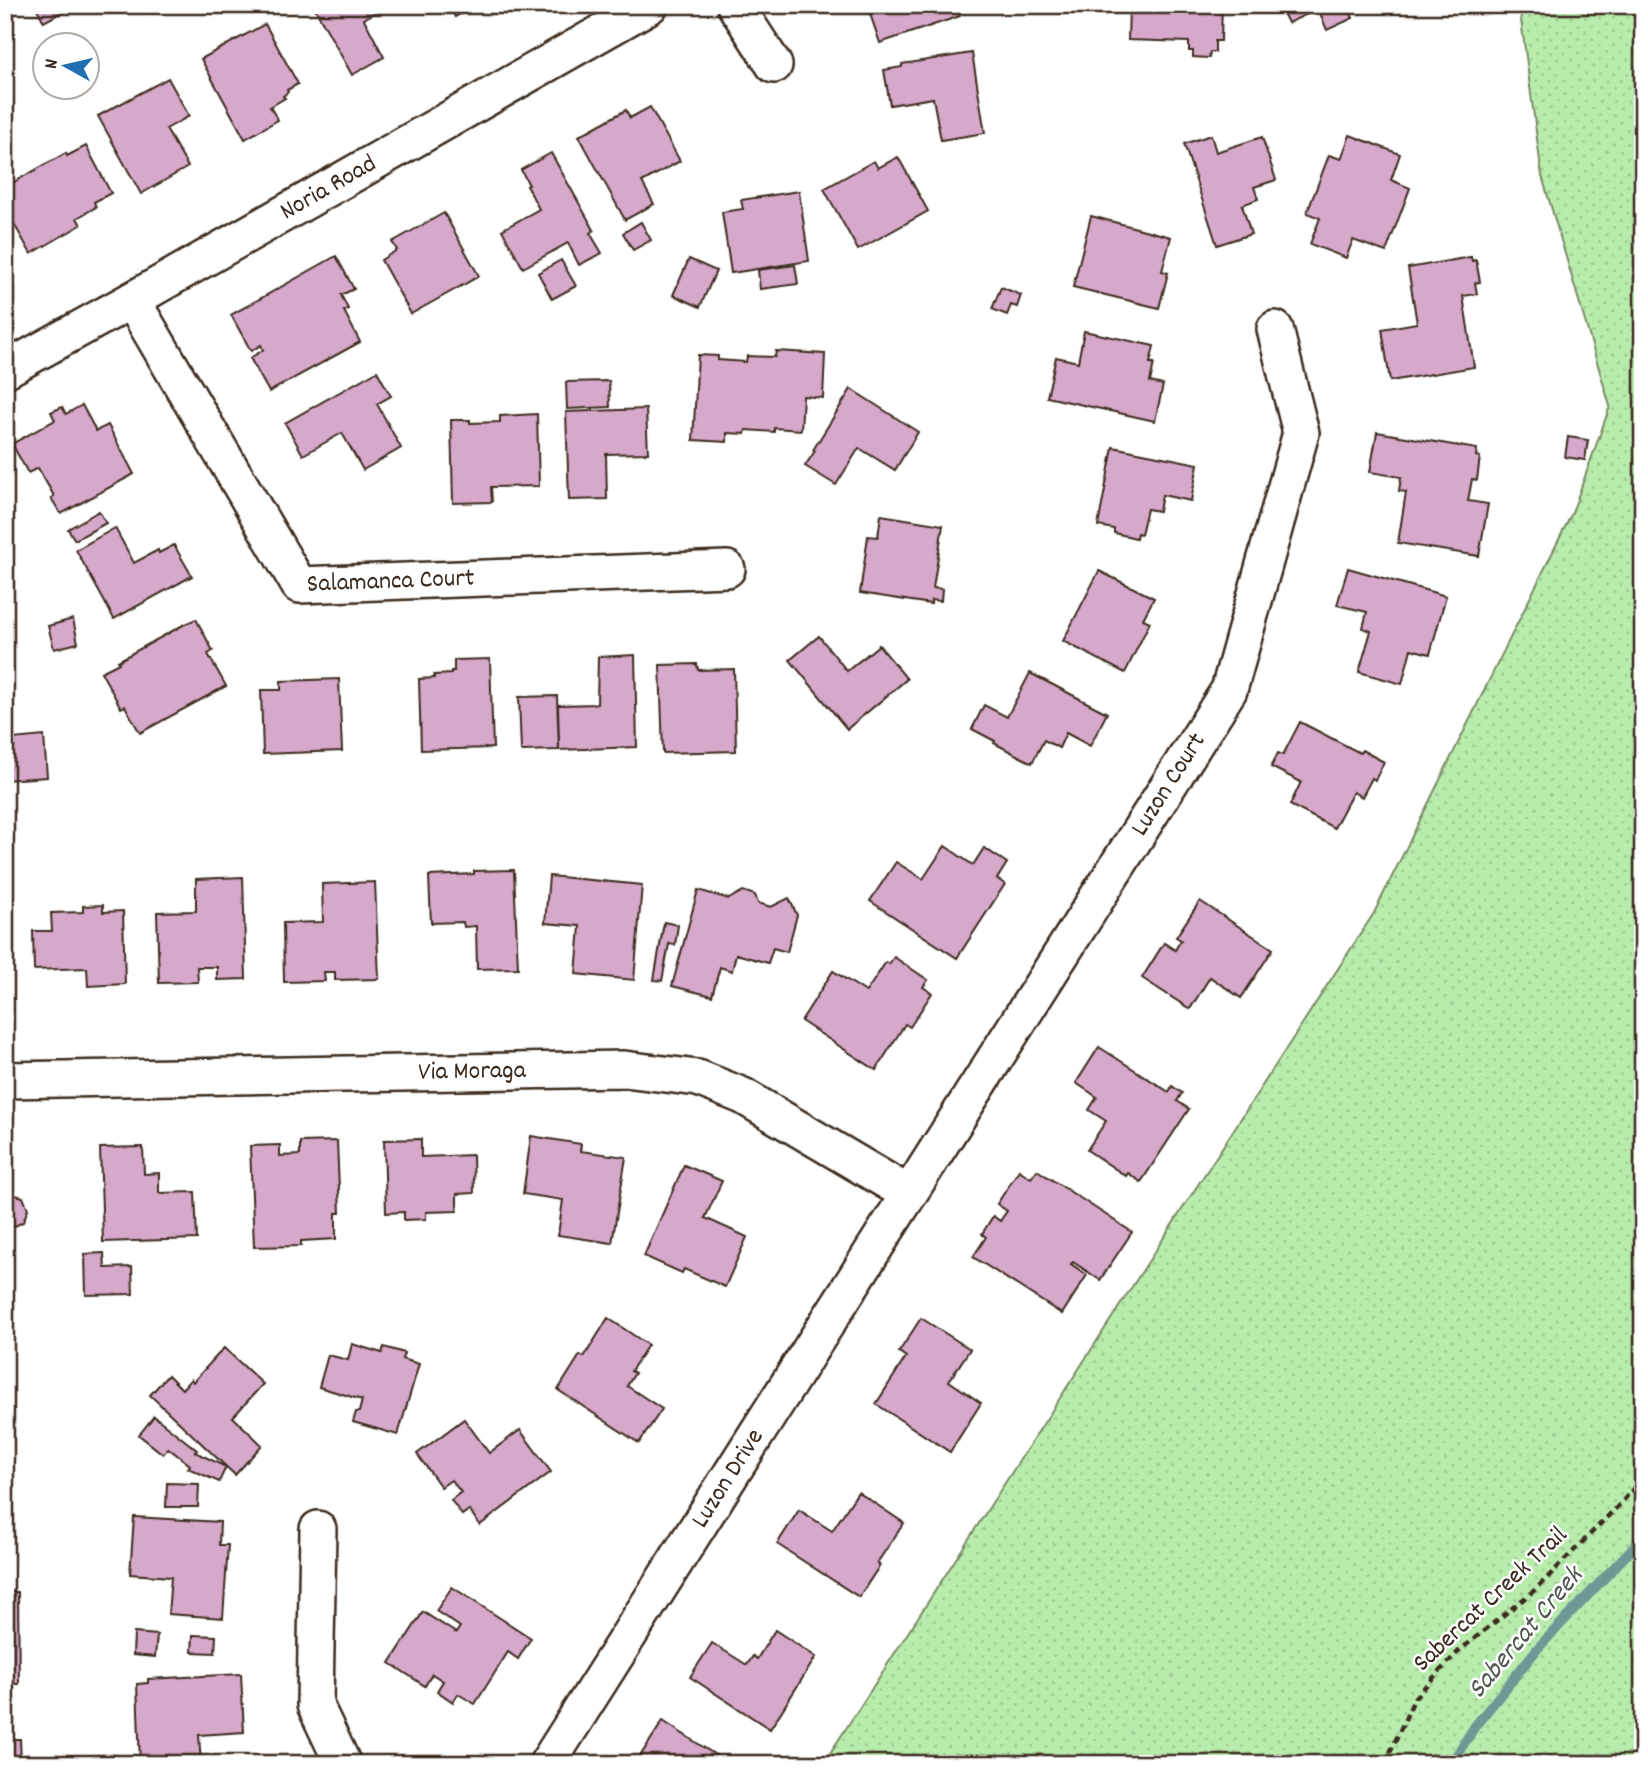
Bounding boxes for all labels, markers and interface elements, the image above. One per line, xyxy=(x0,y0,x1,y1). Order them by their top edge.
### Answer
north arrow xyxy=(32,32,102,102)
text: N xyxy=(39,58,67,71)
street label: Noria Road xyxy=(273,146,383,230)
street label: Salamanca Court xyxy=(306,560,475,603)
street label: Luzon Court xyxy=(1122,725,1216,844)
street label: Via Moraga xyxy=(418,1052,527,1091)
street label: Luzon Drive xyxy=(683,1422,774,1536)
street label: Sabercat Creek Trail xyxy=(1407,1521,1575,1679)
water label: Sabercat Creek xyxy=(1462,1561,1592,1707)

